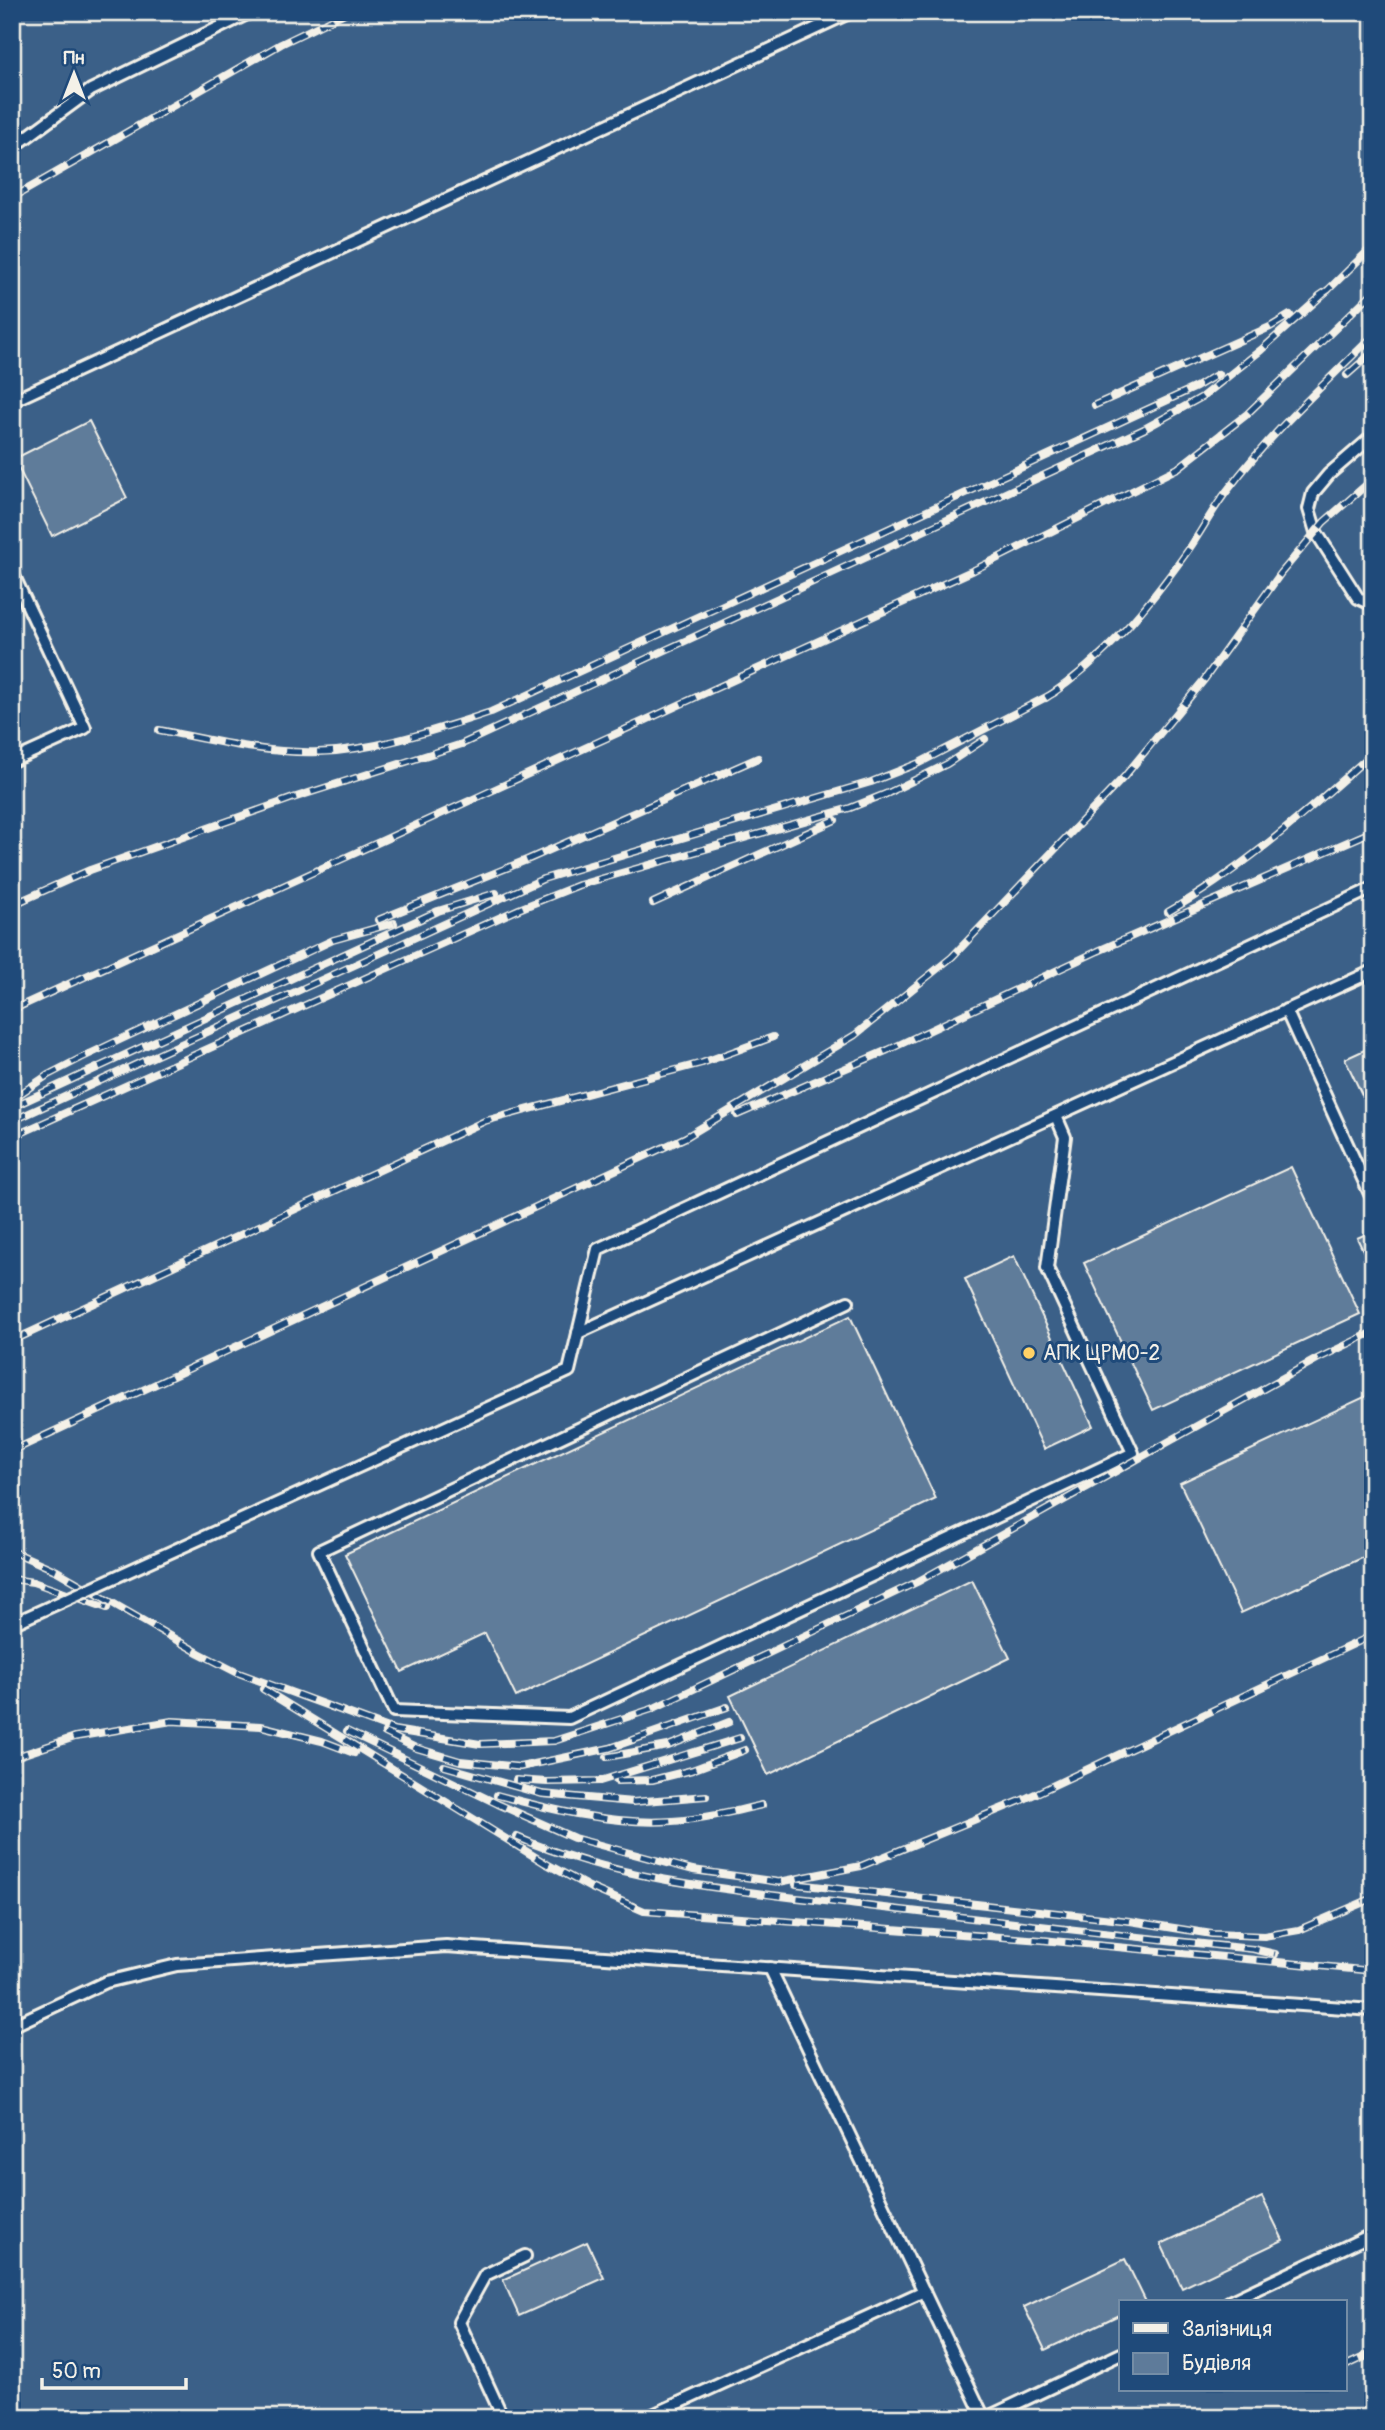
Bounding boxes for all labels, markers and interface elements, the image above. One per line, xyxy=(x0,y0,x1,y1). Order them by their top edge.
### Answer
north arrow xyxy=(38,38,108,108)
text: Пн xyxy=(64,46,84,70)
place label: АПК ЦРМО-2 xyxy=(1043,1340,1160,1367)
marker: АПК ЦРМО-2 xyxy=(1021,1345,1037,1361)
legend xyxy=(1119,2300,1346,2392)
text: Залізниця xyxy=(1182,2316,1272,2343)
scale bar xyxy=(42,2346,186,2390)
text: Будівля xyxy=(1182,2350,1251,2377)
text: 50 m xyxy=(52,2358,101,2385)

